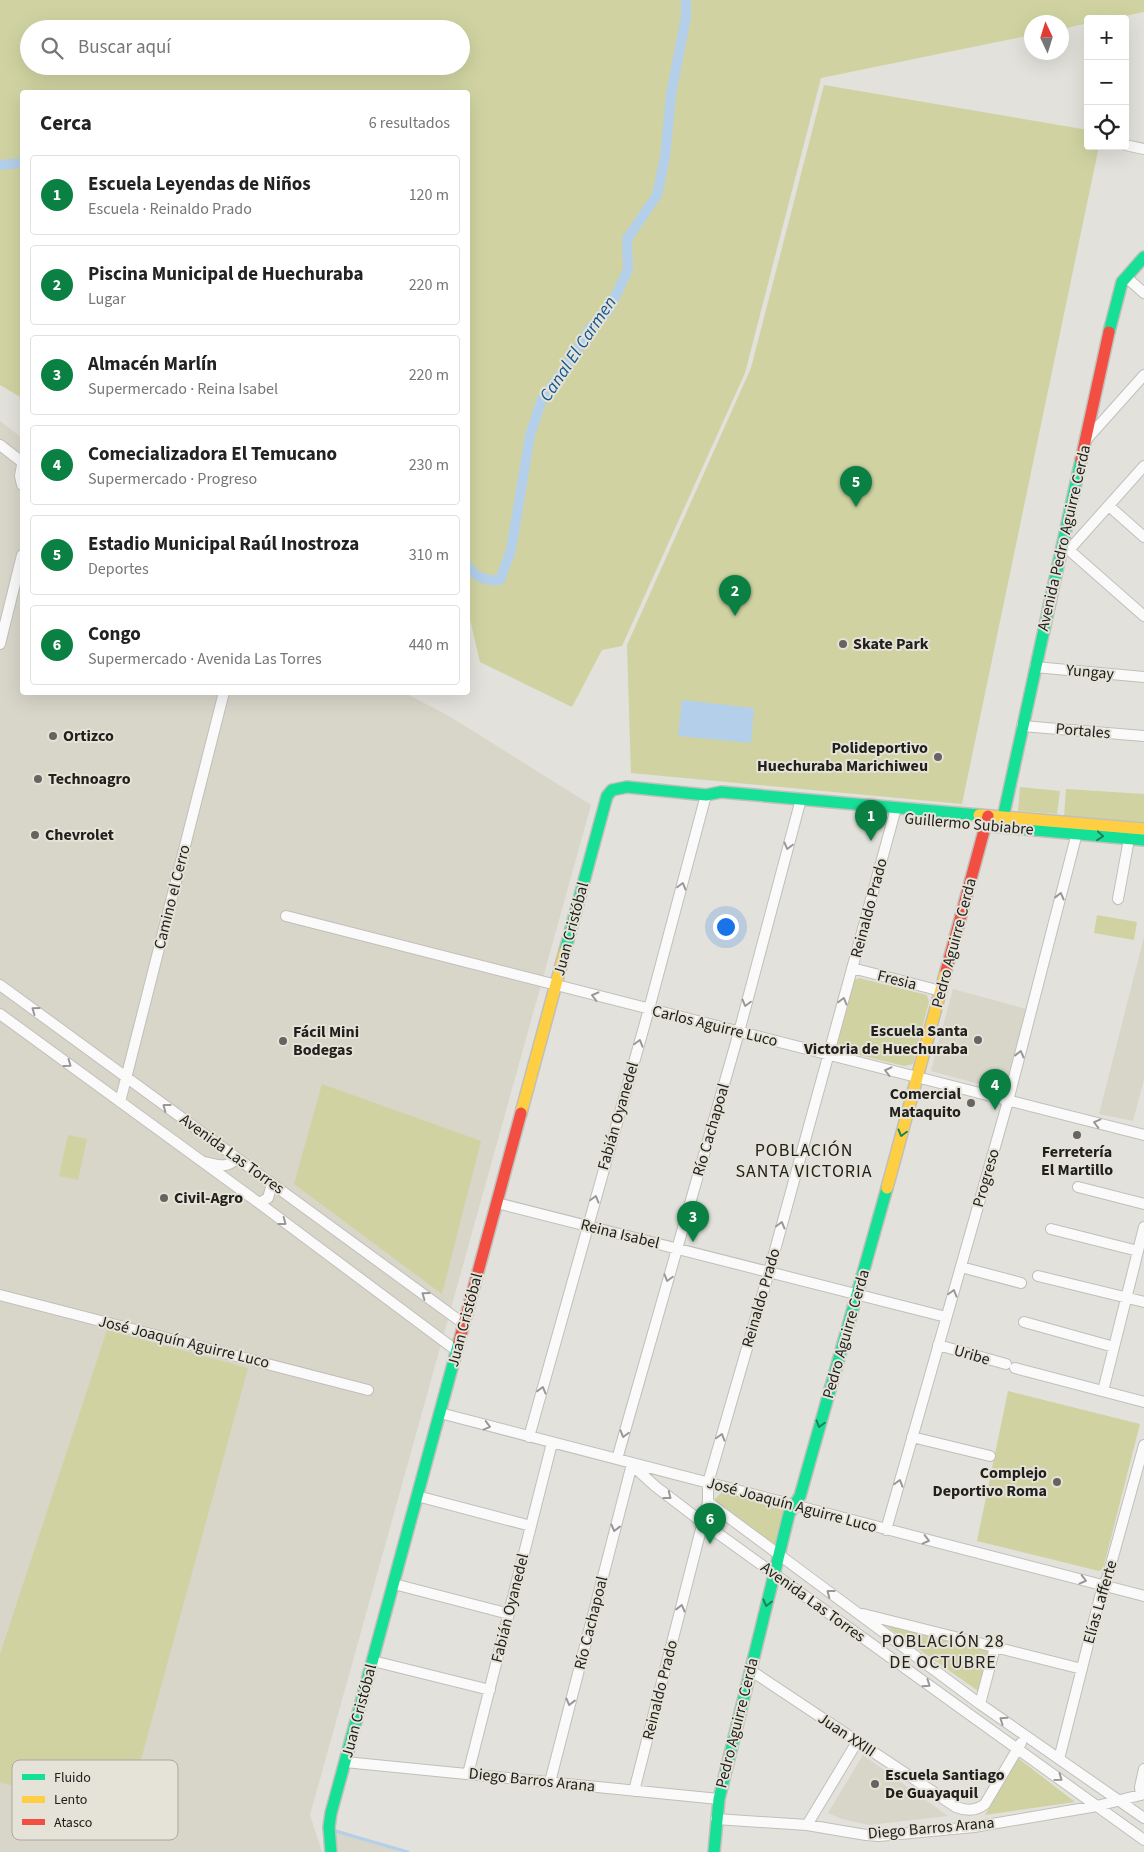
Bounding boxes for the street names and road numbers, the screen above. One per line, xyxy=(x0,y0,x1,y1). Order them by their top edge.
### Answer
street label: Avenida Pedro Aguirre Cerda xyxy=(1032,443,1096,633)
street label: Yungay xyxy=(1064,659,1115,685)
street label: Portales xyxy=(1055,718,1112,744)
street label: Guillermo Subiabre xyxy=(903,807,1035,841)
street label: Camino el Cerro xyxy=(148,842,196,952)
street label: Reinaldo Prado xyxy=(845,856,893,960)
street label: Pedro Aguirre Cerda xyxy=(926,876,982,1010)
street label: Juan Cristóbal xyxy=(548,880,594,978)
street label: Fresia xyxy=(875,965,919,995)
street label: Carlos Aguirre Luco xyxy=(650,1000,780,1052)
street label: Fabián Oyanedel xyxy=(592,1059,644,1173)
street label: Río Cachapoal xyxy=(687,1081,735,1179)
street label: Avenida Las Torres xyxy=(175,1109,289,1200)
street label: Progreso xyxy=(967,1146,1005,1210)
street label: Reina Isabel xyxy=(578,1214,662,1254)
street label: Reinaldo Prado xyxy=(736,1246,786,1350)
street label: Pedro Aguirre Cerda xyxy=(817,1267,875,1401)
street label: Juan Cristóbal xyxy=(442,1271,488,1369)
street label: José Joaquín Aguirre Luco xyxy=(96,1310,272,1374)
street label: Uribe xyxy=(951,1339,993,1371)
street label: José Joaquín Aguirre Luco xyxy=(705,1472,879,1538)
street label: Fabián Oyanedel xyxy=(486,1551,534,1665)
street label: Avenida Las Torres xyxy=(756,1557,870,1648)
street label: Elías Lafferte xyxy=(1078,1558,1122,1646)
street label: Río Cachapoal xyxy=(569,1574,613,1672)
street label: Reinaldo Prado xyxy=(637,1638,683,1742)
street label: Pedro Aguirre Cerda xyxy=(710,1656,764,1790)
street label: Juan Cristóbal xyxy=(336,1662,382,1760)
street label: Juan XXIII xyxy=(814,1708,880,1762)
street label: Diego Barros Arana xyxy=(468,1762,596,1798)
street label: Diego Barros Arana xyxy=(867,1812,995,1844)

